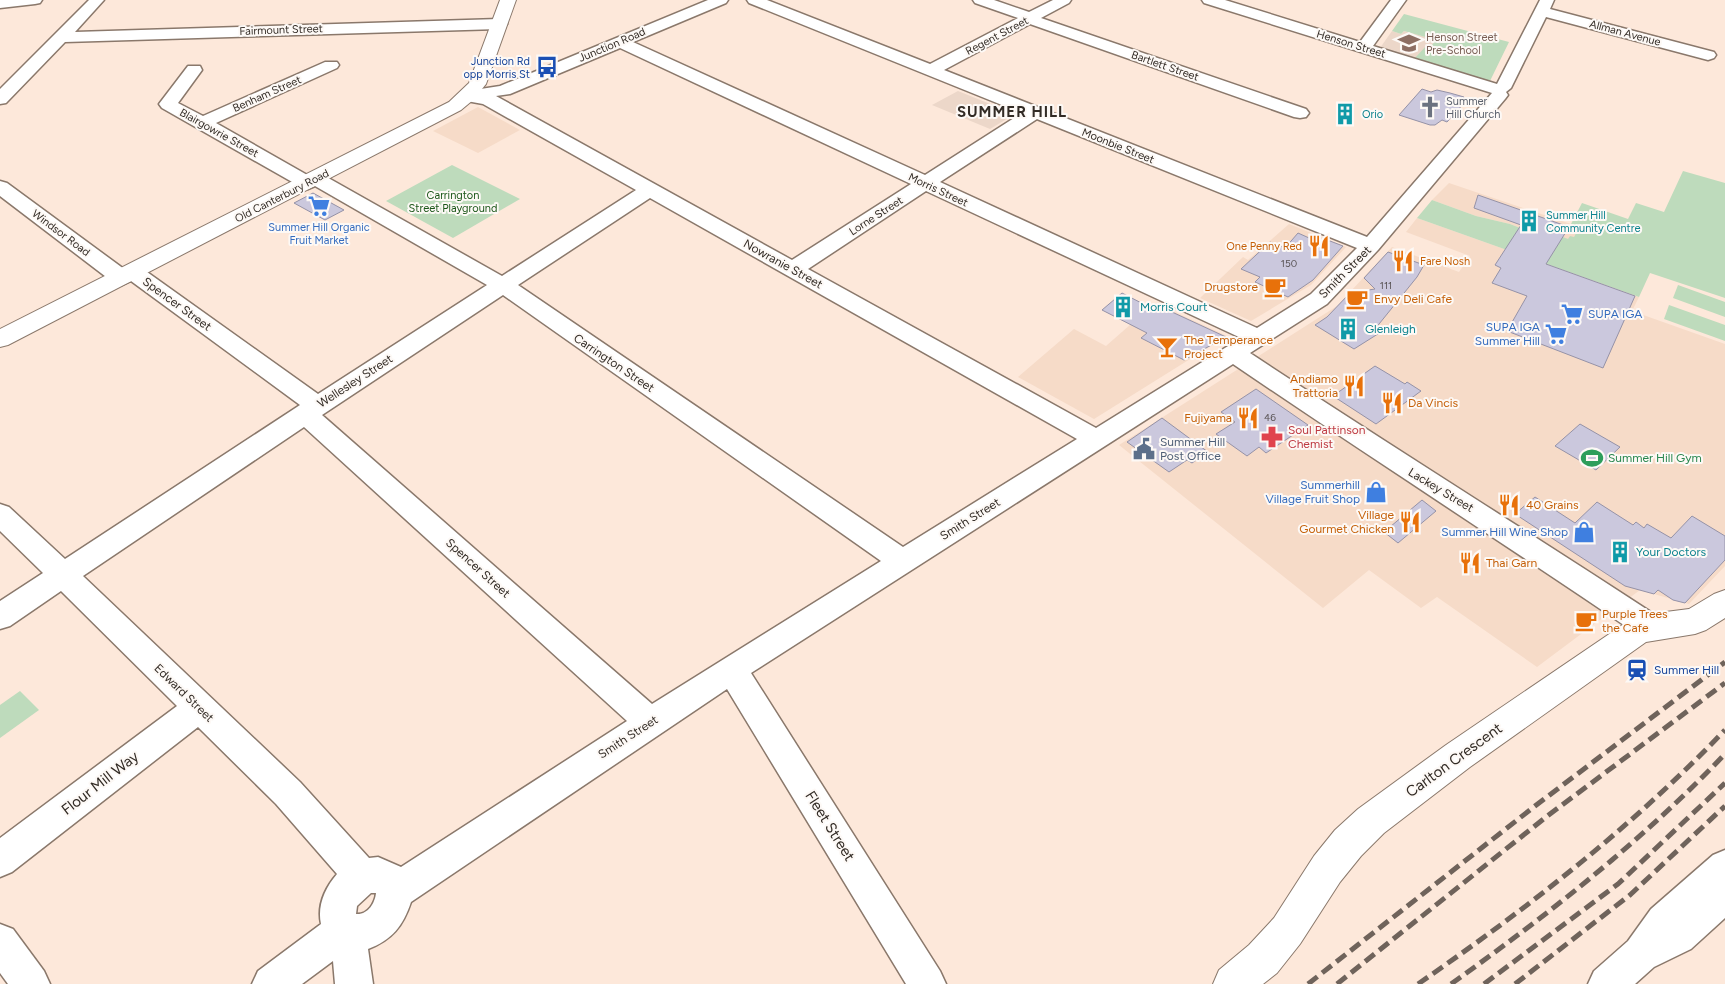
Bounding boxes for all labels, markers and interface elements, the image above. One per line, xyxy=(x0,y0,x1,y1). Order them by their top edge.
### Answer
street label: Regent Street xyxy=(963,14,1031,58)
street label: Allman Avenue xyxy=(1588,17,1662,49)
street label: Fairmount Street xyxy=(239,22,323,38)
street label: Junction Road xyxy=(577,25,647,65)
street label: Henson Street xyxy=(1315,27,1387,61)
school or university icon: Henson Street Pre-School xyxy=(1396,30,1422,56)
place label: Henson Street Pre-School xyxy=(1426,31,1498,57)
street label: Bartlett Street xyxy=(1130,48,1200,84)
bus stop icon: Junction Rd opp Morris St xyxy=(534,54,560,80)
place label: Junction Rd opp Morris St xyxy=(463,55,530,81)
street label: Benham Street xyxy=(231,73,303,115)
church icon: Summer Hill Church xyxy=(1417,94,1443,120)
place label: Summer Hill Church xyxy=(1446,95,1500,121)
building icon: Orio xyxy=(1332,101,1358,127)
district label: SUMMER HILL xyxy=(957,103,1067,121)
street label: Blairgowrie Street xyxy=(177,106,261,160)
place label: Orio xyxy=(1362,108,1383,121)
street label: Moonbie Street xyxy=(1080,126,1156,166)
street label: Old Canterbury Road xyxy=(233,167,331,225)
street label: Morris Street xyxy=(906,171,970,209)
park label: Carrington Street Playground xyxy=(409,189,497,215)
supermarket icon: Summer Hill Organic Fruit Market xyxy=(306,193,332,219)
street label: Lorne Street xyxy=(847,194,905,238)
street label: Windsor Road xyxy=(30,207,92,259)
building icon: Summer Hill Community Centre xyxy=(1516,208,1542,234)
place label: Summer Hill Community Centre xyxy=(1546,209,1640,235)
place label: Summer Hill Organic Fruit Market xyxy=(268,221,370,247)
restaurant icon: One Penny Red xyxy=(1306,233,1332,259)
street label: Nowranie Street xyxy=(741,236,825,292)
place label: One Penny Red xyxy=(1226,240,1302,253)
street label: Smith Street xyxy=(1316,243,1374,301)
restaurant icon: Fare Nosh xyxy=(1390,248,1416,274)
place label: Fare Nosh xyxy=(1420,255,1470,268)
house number: 150 xyxy=(1281,257,1297,270)
street label: Spencer Street xyxy=(140,274,214,334)
cafe icon: Drugstore xyxy=(1262,274,1288,300)
house number: 111 xyxy=(1380,279,1392,292)
place label: Drugstore xyxy=(1204,280,1258,294)
cafe icon: Envy Deli Cafe xyxy=(1344,286,1370,312)
place label: Envy Deli Cafe xyxy=(1374,292,1453,306)
building icon: Morris Court xyxy=(1110,294,1136,320)
place label: Morris Court xyxy=(1140,300,1208,314)
supermarket icon: SUPA IGA xyxy=(1559,301,1585,327)
place label: SUPA IGA xyxy=(1588,307,1642,321)
building icon: Glenleigh xyxy=(1335,316,1361,342)
place label: SUPA IGA Summer Hill xyxy=(1475,320,1540,348)
supermarket icon: SUPA IGA Summer Hill xyxy=(1543,321,1569,347)
place label: Glenleigh xyxy=(1365,322,1416,336)
street label: Carrington Street xyxy=(571,331,657,395)
place label: The Temperance Project xyxy=(1184,333,1273,361)
bar icon: The Temperance Project xyxy=(1154,334,1180,360)
street label: Wellesley Street xyxy=(315,351,396,411)
place label: Andiamo Trattoria xyxy=(1290,372,1338,400)
restaurant icon: Andiamo Trattoria xyxy=(1341,373,1367,399)
restaurant icon: Da Vincis xyxy=(1379,390,1405,416)
place label: Da Vincis xyxy=(1408,396,1458,410)
restaurant icon: Fujiyama xyxy=(1235,405,1261,431)
place label: Fujiyama xyxy=(1184,411,1232,425)
house number: 46 xyxy=(1264,411,1276,424)
place label: Soul Pattinson Chemist xyxy=(1288,423,1366,451)
pharmacy icon: Soul Pattinson Chemist xyxy=(1259,424,1285,450)
place label: Summer Hill Post Office xyxy=(1160,435,1225,463)
public building icon: Summer Hill Post Office xyxy=(1131,436,1157,462)
sports icon: Summer Hill Gym xyxy=(1579,445,1605,471)
place label: Summer Hill Gym xyxy=(1608,451,1702,465)
street label: Lackey Street xyxy=(1406,465,1477,515)
place label: Summerhill Village Fruit Shop xyxy=(1265,478,1360,506)
shop icon: Summerhill Village Fruit Shop xyxy=(1363,479,1389,505)
restaurant icon: 40 Grains xyxy=(1496,492,1522,518)
street label: Smith Street xyxy=(937,495,1003,543)
place label: 40 Grains xyxy=(1526,498,1579,512)
place label: Village Gourmet Chicken xyxy=(1299,508,1394,536)
restaurant icon: Village Gourmet Chicken xyxy=(1397,509,1423,535)
shop icon: Summer Hill Wine Shop xyxy=(1571,519,1597,545)
place label: Summer Hill Wine Shop xyxy=(1441,525,1568,539)
street label: Spencer Street xyxy=(443,536,513,601)
building icon: Your Doctors xyxy=(1607,539,1633,565)
place label: Your Doctors xyxy=(1636,545,1706,559)
restaurant icon: Thai Garn xyxy=(1457,550,1483,576)
place label: Thai Garn xyxy=(1486,556,1537,570)
place label: Purple Trees the Cafe xyxy=(1602,607,1668,635)
cafe icon: Purple Trees the Cafe xyxy=(1573,608,1599,634)
station icon: Summer Hill xyxy=(1624,657,1650,683)
street label: Edward Street xyxy=(151,661,217,725)
place label: Summer Hill xyxy=(1654,663,1719,677)
street label: Smith Street xyxy=(596,712,661,761)
street label: Carlton Crescent xyxy=(1402,719,1506,801)
street label: Flour Mill Way xyxy=(58,747,142,819)
street label: Fleet Street xyxy=(801,788,859,865)

